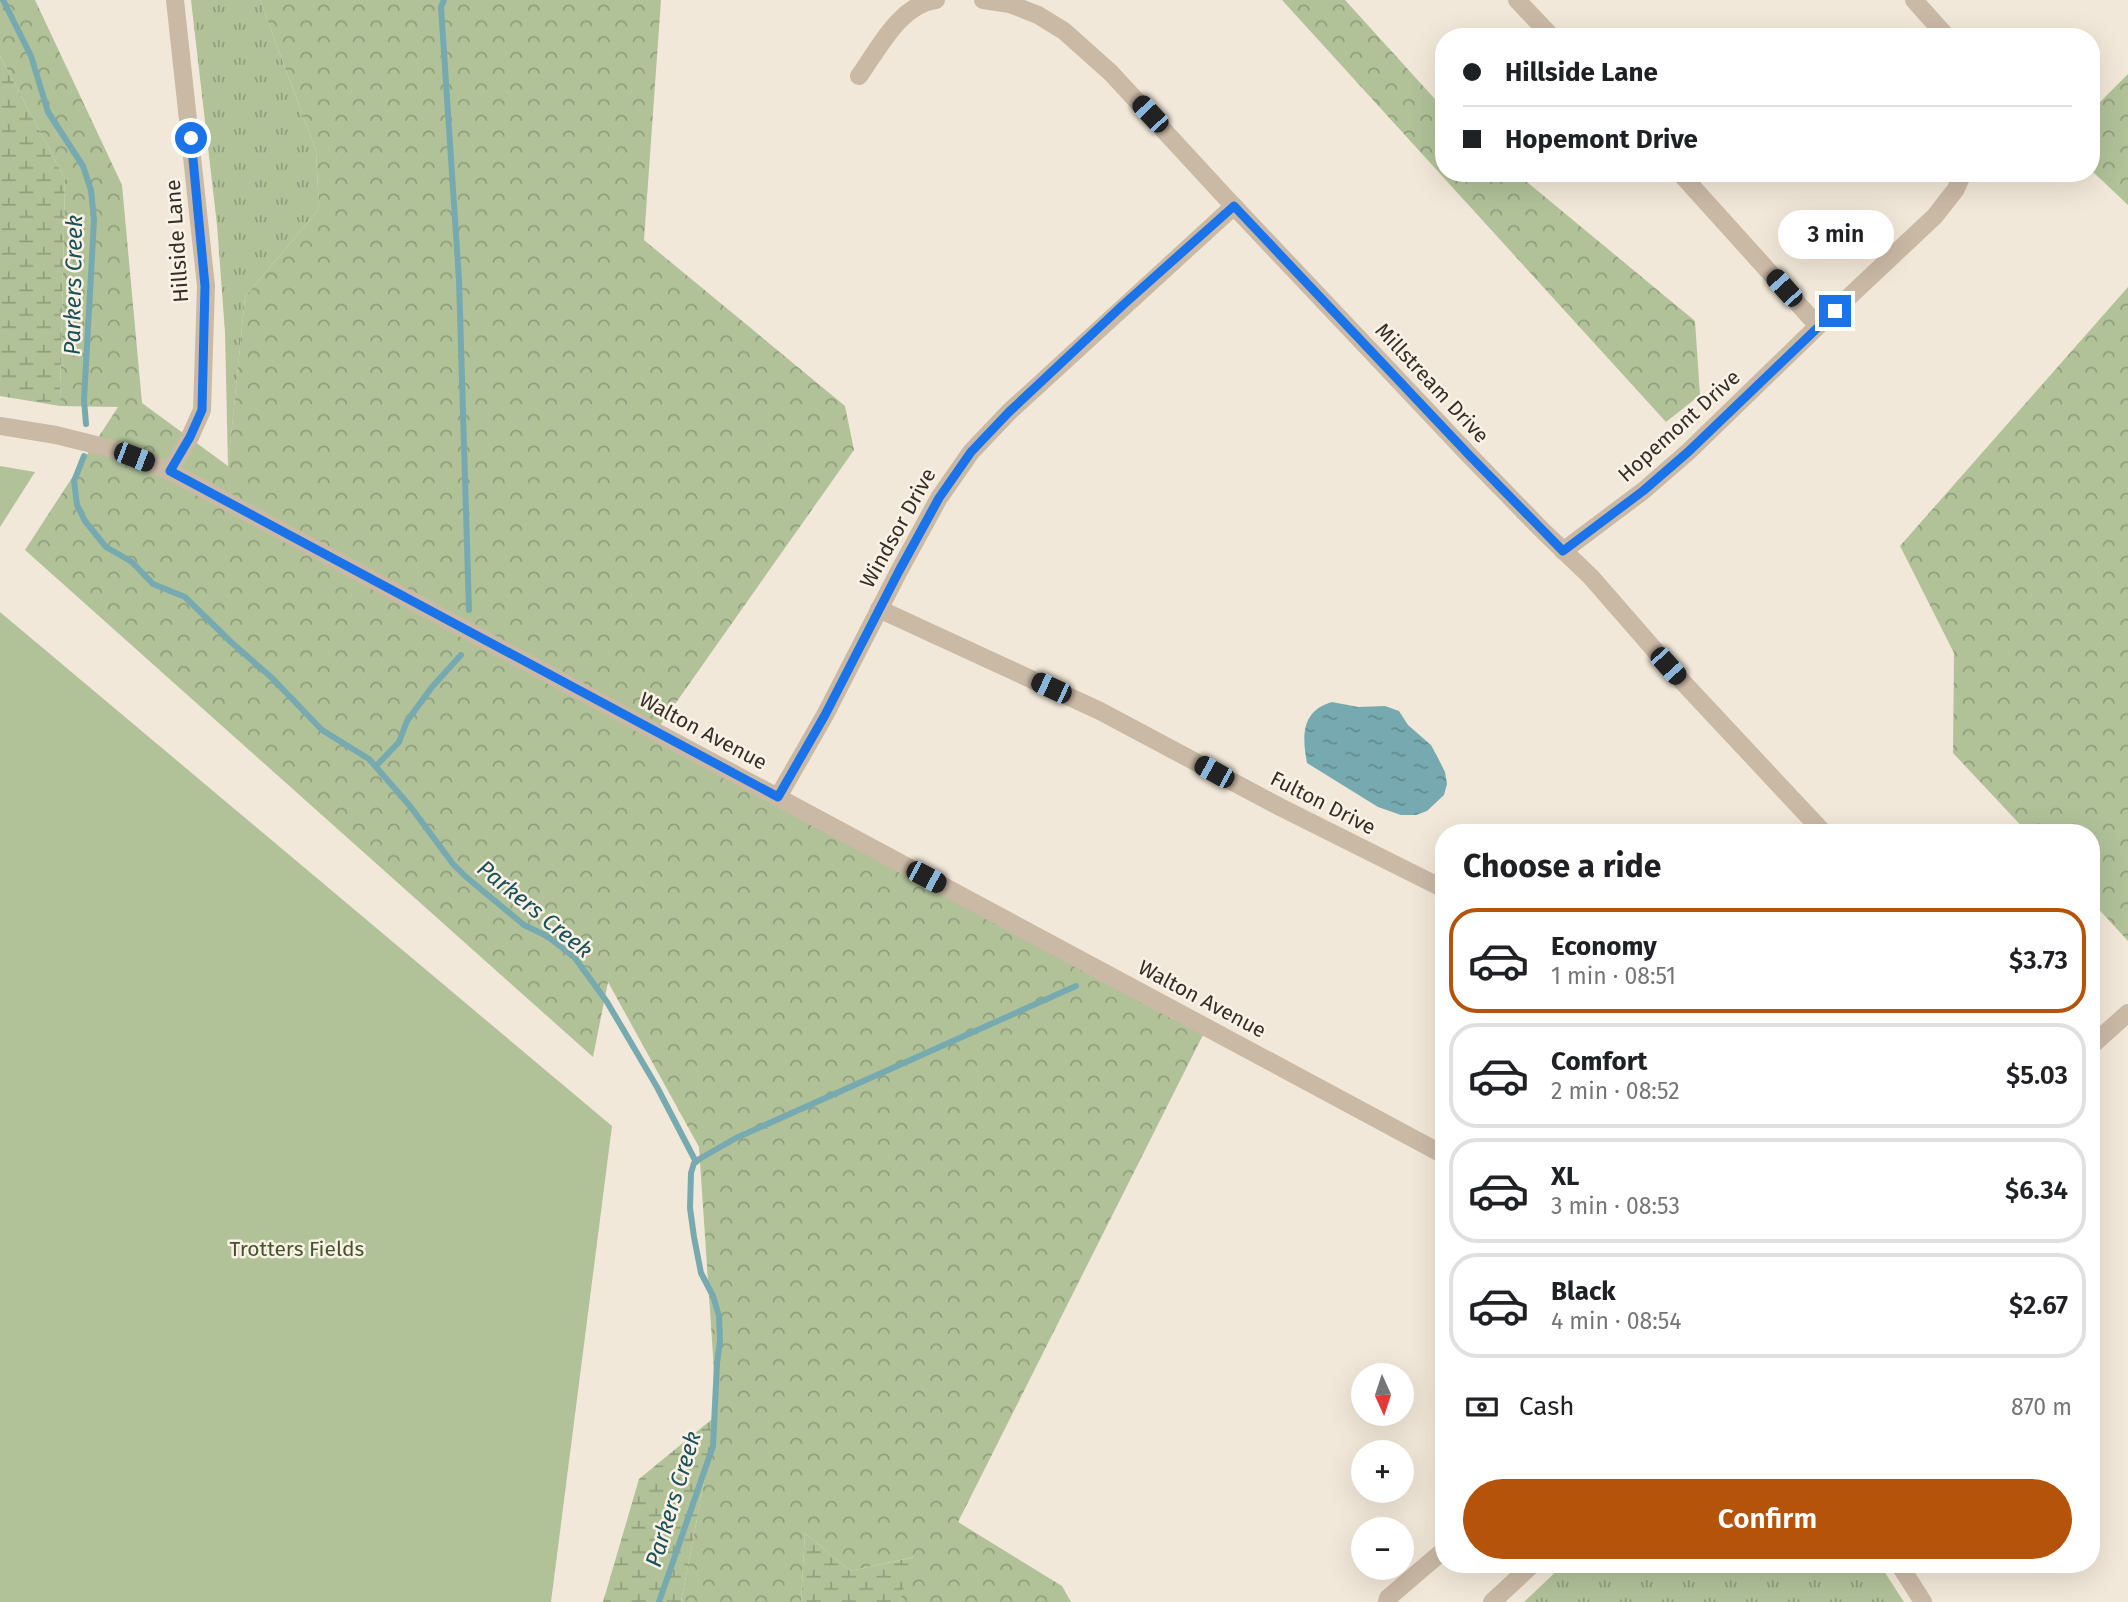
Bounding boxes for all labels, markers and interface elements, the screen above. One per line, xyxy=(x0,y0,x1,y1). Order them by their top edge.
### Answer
text: Hillside Lane xyxy=(1505,57,1658,88)
car xyxy=(1128,91,1173,137)
route start xyxy=(175,122,207,154)
text: Hopemont Drive xyxy=(1505,124,1698,155)
street label: Hillside Lane xyxy=(160,179,194,303)
callout: 3 min xyxy=(1777,210,1893,258)
water label: Parkers Creek xyxy=(58,215,88,355)
text: 3 min xyxy=(1808,220,1864,248)
car xyxy=(1763,265,1806,311)
route end xyxy=(1819,295,1851,327)
street label: Millstream Drive xyxy=(1370,317,1494,449)
street label: Hopemont Drive xyxy=(1613,364,1745,488)
car xyxy=(111,440,158,474)
street label: Windsor Drive xyxy=(854,463,942,593)
car xyxy=(1647,643,1690,689)
car xyxy=(1028,670,1075,706)
street label: Walton Avenue xyxy=(635,686,771,776)
car xyxy=(1191,753,1238,791)
street label: Fulton Drive xyxy=(1266,765,1380,841)
text: Choose a ride xyxy=(1463,847,1661,885)
water label: Parkers Creek xyxy=(472,854,598,964)
car xyxy=(903,858,950,896)
icon: car xyxy=(1467,929,1530,992)
text: Economy xyxy=(1551,931,1657,962)
text: $3.73 xyxy=(2009,945,2068,976)
street label: Walton Avenue xyxy=(1134,954,1270,1044)
text: 1 min · 08:51 xyxy=(1551,962,1676,990)
icon: car xyxy=(1467,1044,1530,1107)
text: Comfort xyxy=(1551,1046,1647,1077)
text: $5.03 xyxy=(2006,1060,2068,1091)
text: 2 min · 08:52 xyxy=(1551,1077,1680,1105)
icon: car xyxy=(1467,1159,1530,1222)
text: XL xyxy=(1551,1161,1579,1192)
text: $6.34 xyxy=(2005,1175,2068,1206)
text: 3 min · 08:53 xyxy=(1551,1192,1680,1220)
park label: Trotters Fields xyxy=(230,1236,365,1262)
icon: car xyxy=(1467,1274,1530,1337)
text: Black xyxy=(1551,1276,1616,1307)
text: $2.67 xyxy=(2009,1290,2068,1321)
text: 4 min · 08:54 xyxy=(1551,1307,1682,1335)
north arrow xyxy=(1351,1363,1414,1426)
map controls xyxy=(1351,1363,1414,1580)
icon: cash xyxy=(1463,1388,1501,1426)
text: Cash xyxy=(1519,1391,1575,1422)
text: 870 m xyxy=(2011,1393,2072,1421)
water label: Parkers Creek xyxy=(639,1428,707,1570)
button: + xyxy=(1351,1440,1414,1503)
button: Confirm xyxy=(1463,1479,2072,1559)
button: − xyxy=(1351,1517,1414,1580)

